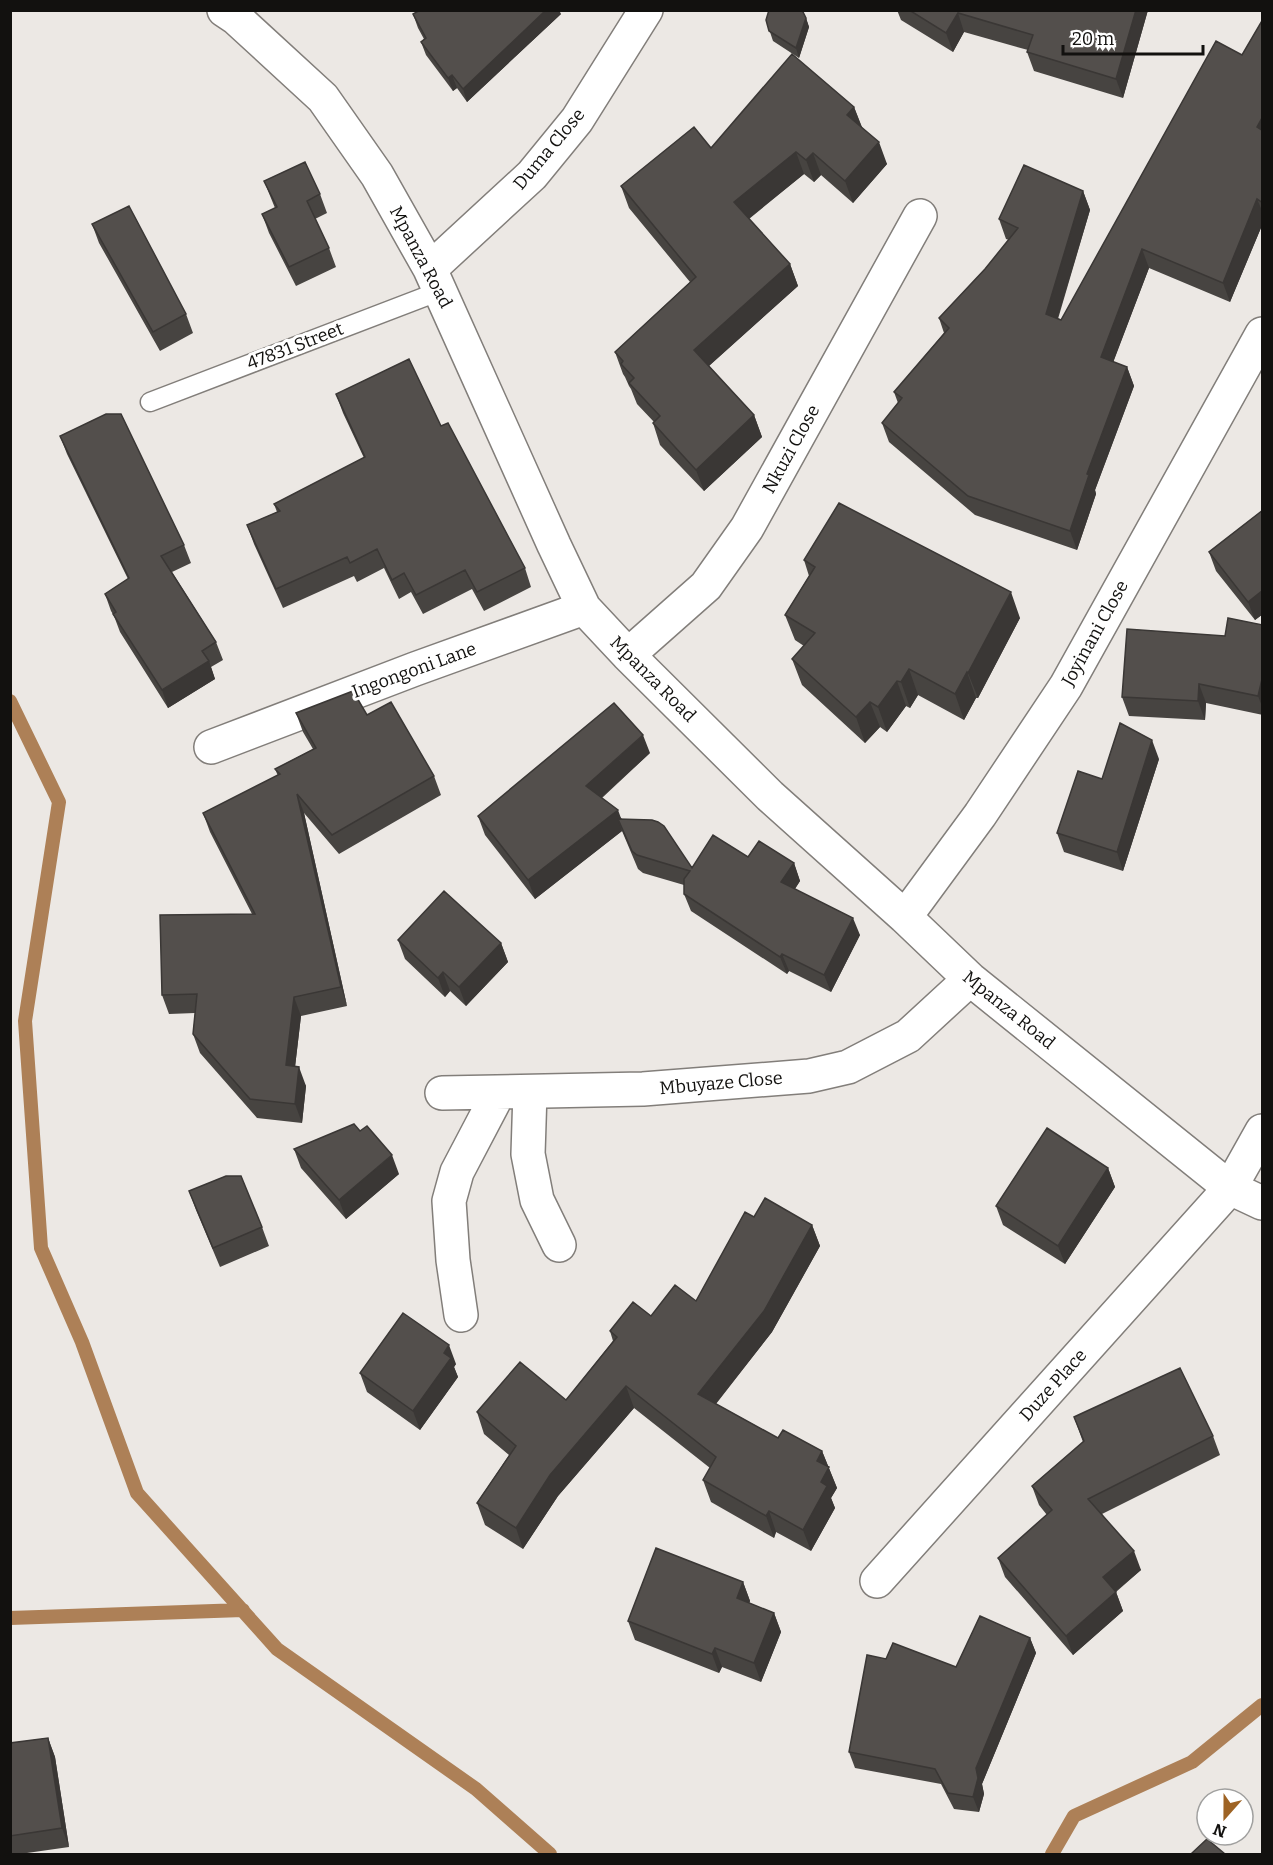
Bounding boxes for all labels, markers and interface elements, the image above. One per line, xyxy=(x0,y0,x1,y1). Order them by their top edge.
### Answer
scale bar xyxy=(1063,18,1202,56)
text: 20 m xyxy=(1072,28,1114,50)
street label: Duma Close xyxy=(509,104,589,194)
street label: Mpanza Road xyxy=(385,202,457,312)
street label: 47831 Street xyxy=(244,317,347,374)
street label: Nkuzi Close xyxy=(758,401,824,497)
street label: Joyinani Close xyxy=(1056,576,1133,690)
street label: Mpanza Road xyxy=(605,631,701,727)
street label: Ingongoni Lane xyxy=(349,637,479,703)
street label: Mpanza Road xyxy=(958,966,1060,1054)
street label: Mbuyaze Close xyxy=(659,1067,783,1099)
street label: Duze Place xyxy=(1015,1344,1091,1426)
north arrow xyxy=(1195,1787,1255,1847)
text: N xyxy=(1211,1819,1229,1842)

